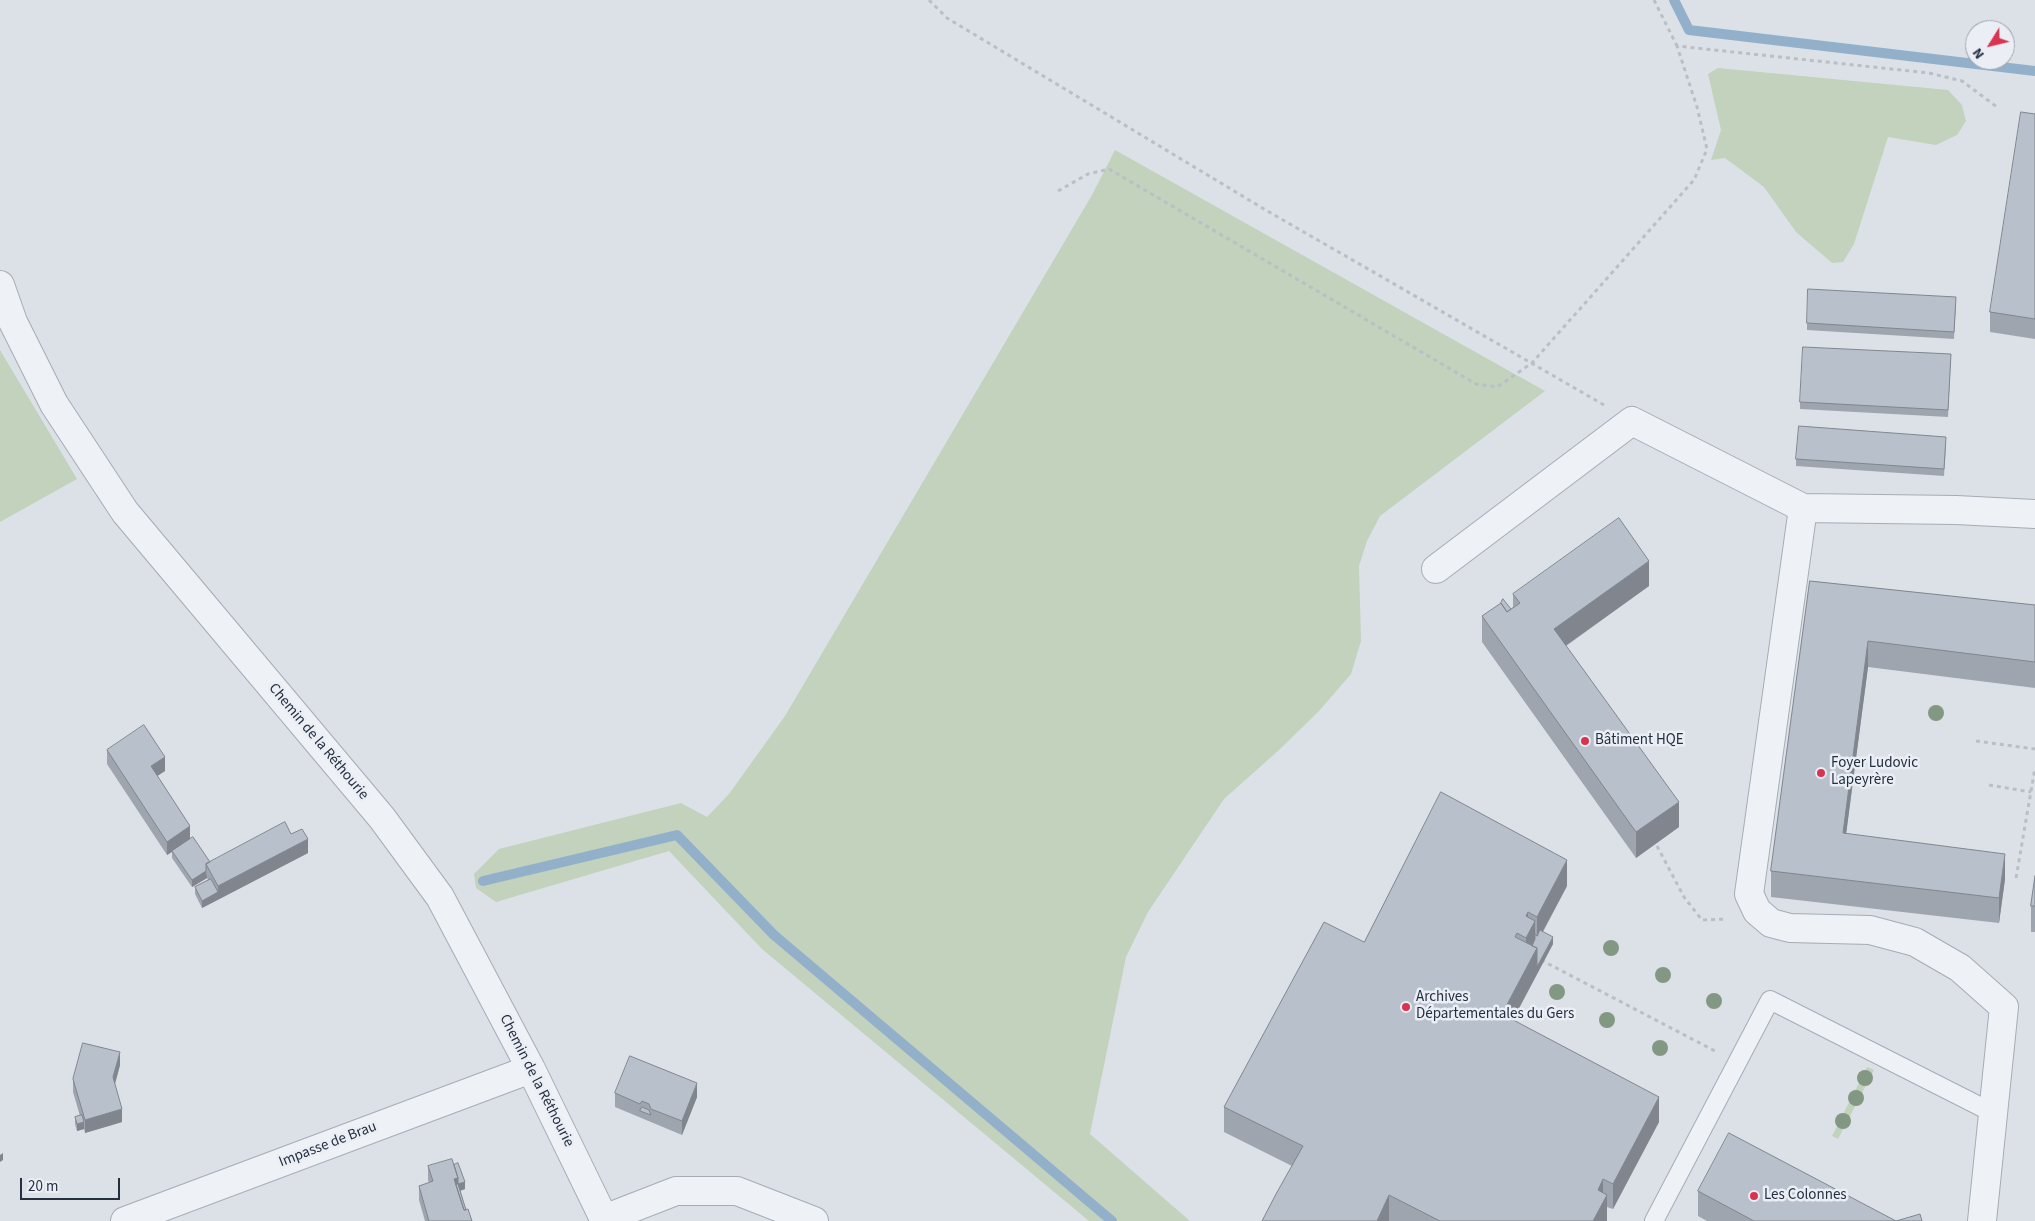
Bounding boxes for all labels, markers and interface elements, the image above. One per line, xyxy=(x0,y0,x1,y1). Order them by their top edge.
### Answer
north arrow xyxy=(1965,20,2015,70)
text: N xyxy=(1968,44,1990,63)
street label: Chemin de la Réthourie xyxy=(264,680,372,804)
place label: Bâtiment HQE xyxy=(1595,732,1684,750)
marker: Bâtiment HQE xyxy=(1579,735,1591,747)
place label: Foyer Ludovic Lapeyrère xyxy=(1831,755,1918,790)
marker: Foyer Ludovic Lapeyrère xyxy=(1815,767,1827,779)
place label: Archives Départementales du Gers xyxy=(1416,989,1574,1024)
marker: Archives Départementales du Gers xyxy=(1400,1001,1412,1013)
street label: Chemin de la Réthourie xyxy=(495,1012,577,1150)
street label: Impasse de Brau xyxy=(277,1118,379,1172)
scale bar xyxy=(22,1168,122,1200)
text: 20 m xyxy=(28,1176,58,1197)
place label: Les Colonnes xyxy=(1764,1187,1847,1205)
marker: Les Colonnes xyxy=(1748,1190,1760,1202)

